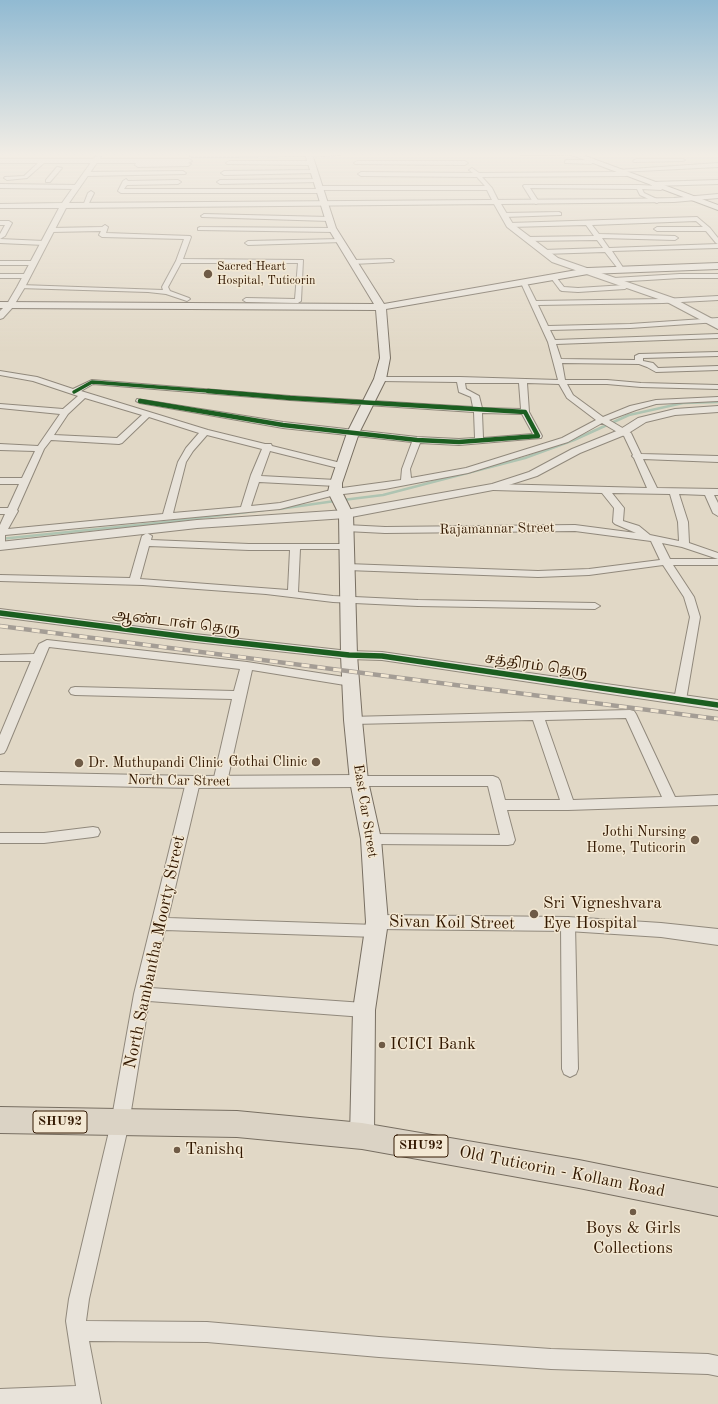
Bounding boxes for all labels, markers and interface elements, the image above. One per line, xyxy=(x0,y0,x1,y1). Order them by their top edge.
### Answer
place label: Sacred Heart Hospital, Tuticorin xyxy=(217,260,315,288)
marker: Sacred Heart Hospital, Tuticorin xyxy=(202,268,214,280)
street label: Rajamannar Street xyxy=(439,520,555,538)
street label: ஆண்டாள் தெரு xyxy=(111,607,241,639)
street label: சத்திரம் தெரு xyxy=(484,650,588,682)
place label: Gothai Clinic xyxy=(228,754,307,770)
place label: Dr. Muthupandi Clinic xyxy=(88,755,223,771)
marker: Gothai Clinic xyxy=(310,756,322,768)
marker: Dr. Muthupandi Clinic xyxy=(73,757,85,769)
street label: East Car Street xyxy=(349,763,381,859)
street label: North Car Street xyxy=(127,772,231,790)
place label: Jothi Nursing Home, Tuticorin xyxy=(586,824,686,856)
street label: North Sambantha Moorty Street xyxy=(120,833,190,1071)
marker: Jothi Nursing Home, Tuticorin xyxy=(689,834,701,846)
place label: Sri Vigneshvara Eye Hospital xyxy=(543,894,662,934)
marker: Sri Vigneshvara Eye Hospital xyxy=(528,908,540,920)
street label: Sivan Koil Street xyxy=(389,912,515,934)
place label: ICICI Bank xyxy=(390,1035,476,1055)
marker: ICICI Bank xyxy=(377,1040,387,1050)
road number: SHU92 xyxy=(33,1111,87,1133)
road number: SHU92 xyxy=(394,1135,448,1157)
place label: Tanishq xyxy=(185,1140,244,1160)
street label: Old Tuticorin - Kollam Road xyxy=(457,1142,667,1202)
marker: Tanishq xyxy=(172,1145,182,1155)
marker: Boys & Girls Collections xyxy=(628,1207,638,1217)
place label: Boys & Girls Collections xyxy=(585,1219,681,1259)

